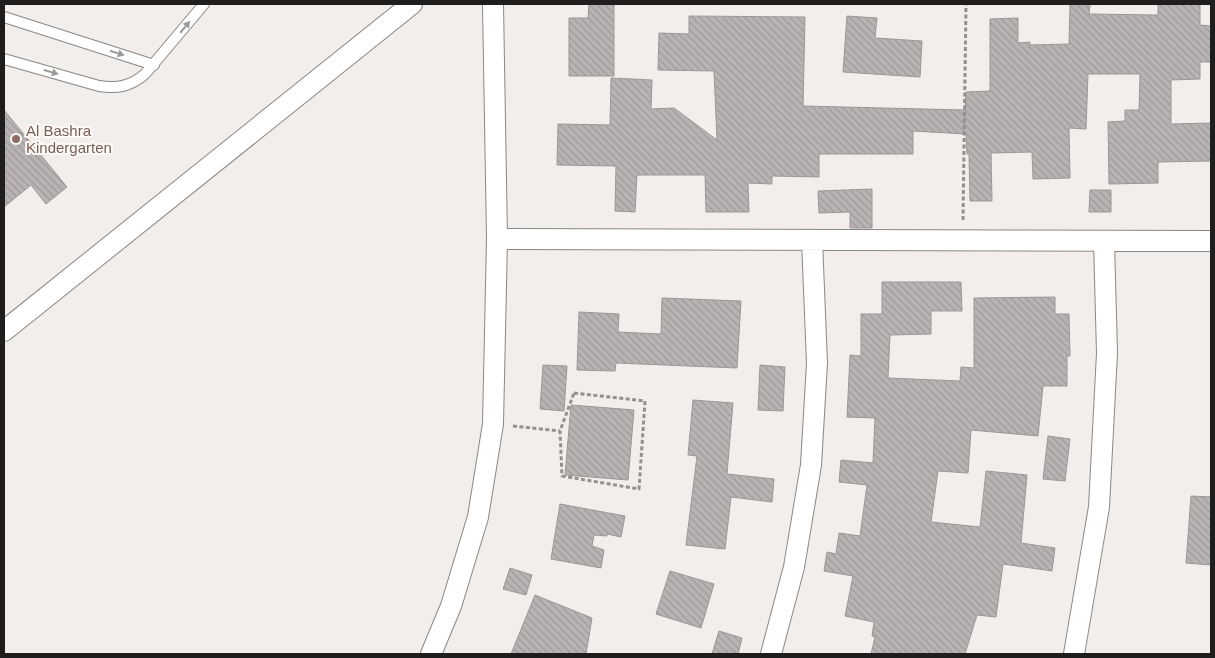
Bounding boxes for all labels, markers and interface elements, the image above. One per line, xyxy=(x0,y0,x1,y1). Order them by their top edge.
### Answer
one-way arrow xyxy=(179,20,190,33)
one-way arrow xyxy=(110,49,125,57)
one-way arrow xyxy=(43,69,58,77)
place label: Al Bashra Kindergarten xyxy=(26,122,112,156)
marker: Al Bashra Kindergarten xyxy=(10,133,22,145)

